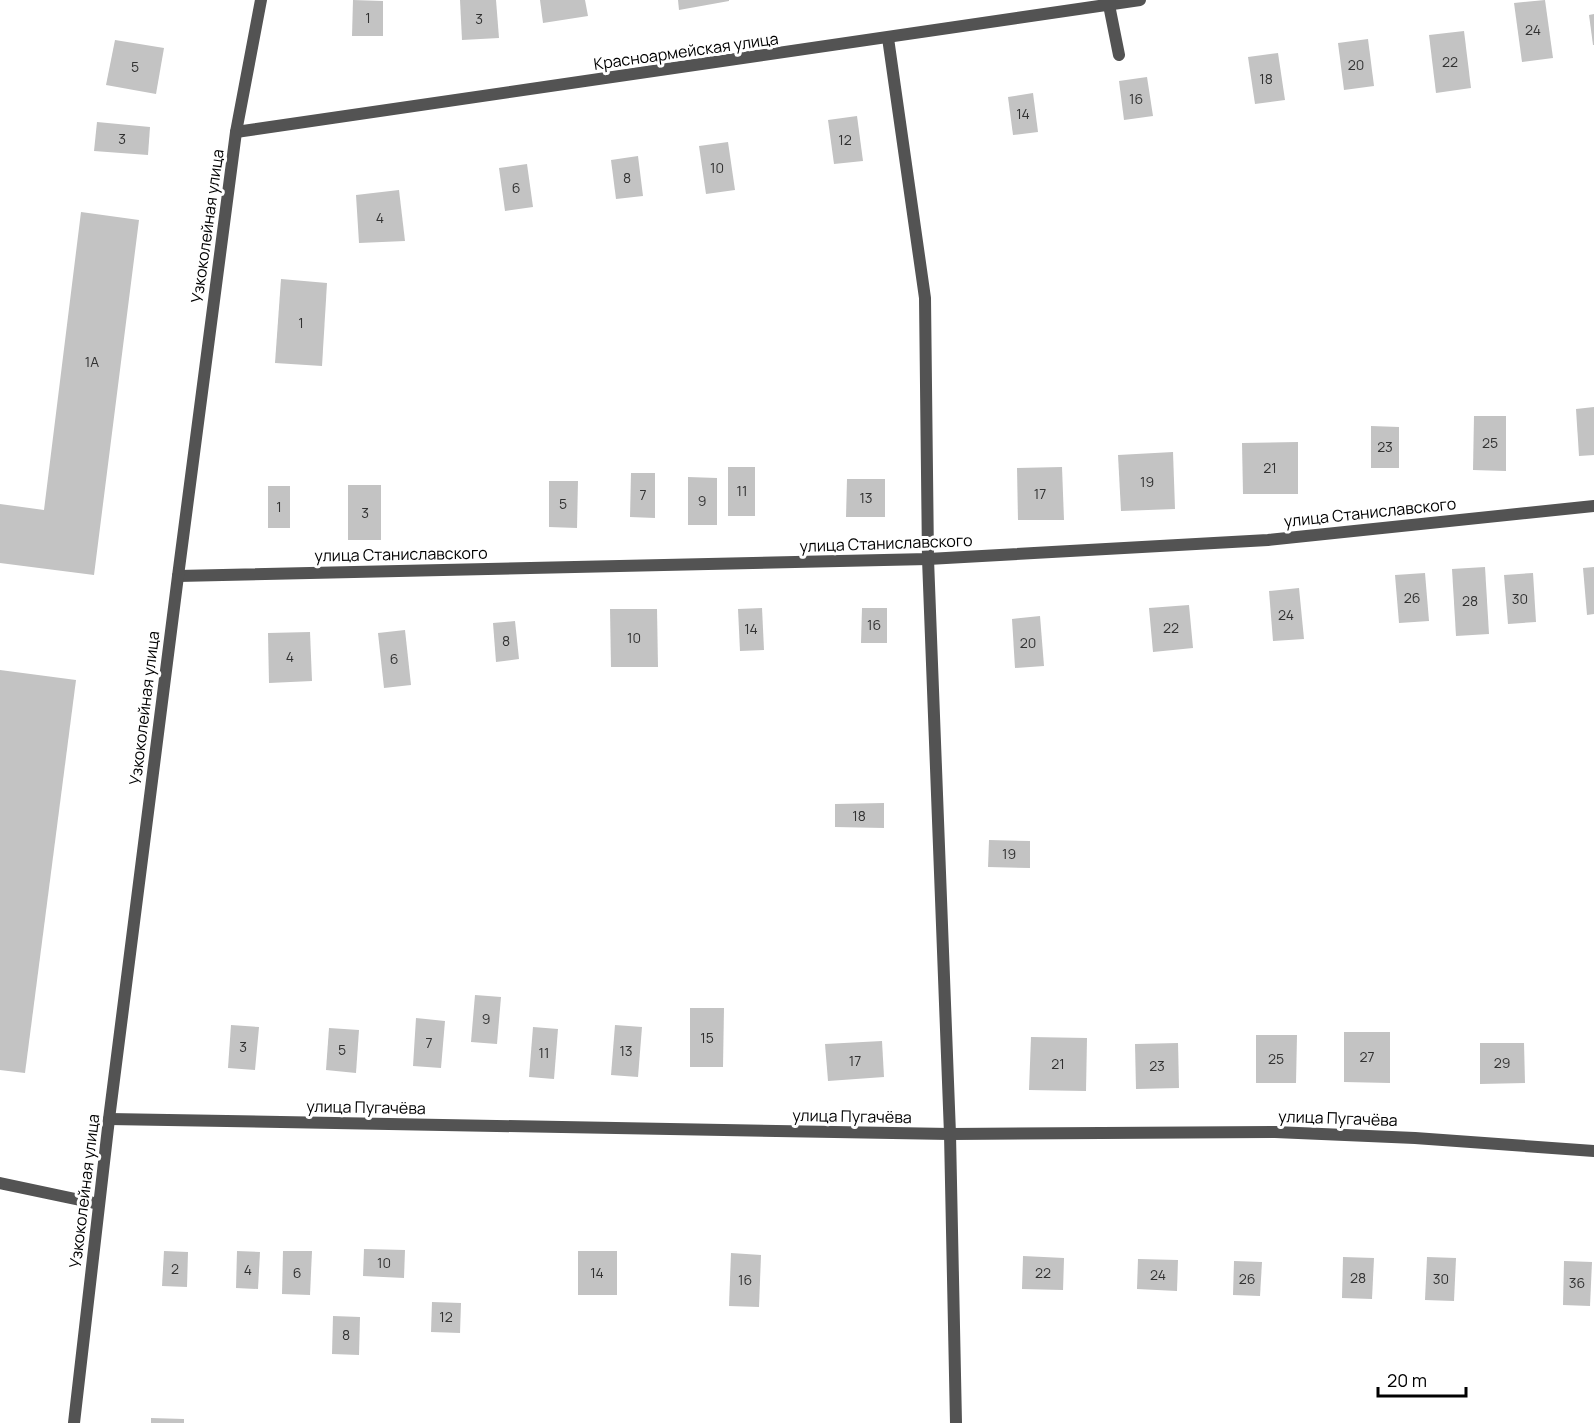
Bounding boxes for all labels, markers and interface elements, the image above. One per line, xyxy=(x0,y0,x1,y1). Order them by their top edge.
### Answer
house number: 1 xyxy=(365,8,371,27)
house number: 3 xyxy=(475,9,483,28)
house number: 24 xyxy=(1525,20,1541,39)
street label: Красноармейская улица xyxy=(592,27,780,75)
house number: 22 xyxy=(1442,52,1458,71)
house number: 20 xyxy=(1348,55,1364,74)
house number: 5 xyxy=(131,57,139,76)
house number: 18 xyxy=(1259,69,1273,88)
house number: 16 xyxy=(1129,89,1143,108)
house number: 14 xyxy=(1016,104,1030,123)
house number: 3 xyxy=(118,129,126,148)
house number: 12 xyxy=(838,130,852,149)
street label: Узкоколейная улица xyxy=(185,148,229,304)
house number: 10 xyxy=(710,158,724,177)
house number: 8 xyxy=(623,168,631,187)
house number: 6 xyxy=(512,178,520,197)
house number: 4 xyxy=(376,208,384,227)
house number: 1 xyxy=(298,313,304,332)
house number: 1А xyxy=(85,352,99,371)
house number: 25 xyxy=(1482,433,1498,452)
house number: 23 xyxy=(1377,437,1393,456)
house number: 21 xyxy=(1263,458,1277,477)
house number: 19 xyxy=(1140,472,1154,491)
house number: 11 xyxy=(737,481,747,500)
house number: 17 xyxy=(1034,484,1046,503)
house number: 7 xyxy=(639,485,647,504)
house number: 13 xyxy=(859,488,873,507)
house number: 9 xyxy=(698,491,706,510)
street label: улица Станиславского xyxy=(1283,492,1457,532)
house number: 5 xyxy=(559,494,567,513)
house number: 1 xyxy=(276,497,282,516)
house number: 3 xyxy=(361,503,369,522)
street label: улица Станиславского xyxy=(799,529,973,557)
street label: улица Станиславского xyxy=(314,541,488,567)
house number: 26 xyxy=(1404,588,1420,607)
house number: 30 xyxy=(1512,589,1528,608)
house number: 28 xyxy=(1462,591,1478,610)
house number: 24 xyxy=(1278,605,1294,624)
house number: 16 xyxy=(867,615,881,634)
house number: 22 xyxy=(1163,618,1179,637)
house number: 14 xyxy=(744,619,758,638)
house number: 10 xyxy=(627,628,641,647)
street label: Узкоколейная улица xyxy=(124,630,164,786)
house number: 8 xyxy=(502,631,510,650)
house number: 20 xyxy=(1020,633,1036,652)
house number: 4 xyxy=(286,647,294,666)
house number: 6 xyxy=(390,649,398,668)
house number: 18 xyxy=(852,806,866,825)
house number: 19 xyxy=(1002,844,1016,863)
house number: 9 xyxy=(482,1009,490,1028)
house number: 15 xyxy=(700,1028,714,1047)
house number: 7 xyxy=(425,1033,433,1052)
house number: 3 xyxy=(239,1037,247,1056)
house number: 5 xyxy=(338,1040,346,1059)
house number: 13 xyxy=(619,1041,633,1060)
house number: 11 xyxy=(539,1043,549,1062)
house number: 27 xyxy=(1359,1047,1375,1066)
house number: 25 xyxy=(1268,1049,1284,1068)
house number: 17 xyxy=(849,1051,861,1070)
house number: 29 xyxy=(1494,1053,1510,1072)
house number: 21 xyxy=(1051,1054,1065,1073)
house number: 23 xyxy=(1149,1056,1165,1075)
street label: улица Пугачёва xyxy=(306,1095,426,1119)
street label: улица Пугачёва xyxy=(792,1104,912,1128)
street label: улица Пугачёва xyxy=(1278,1105,1398,1131)
street label: Узкоколейная улица xyxy=(64,1113,104,1269)
house number: 10 xyxy=(377,1253,391,1272)
house number: 2 xyxy=(171,1259,179,1278)
house number: 4 xyxy=(244,1260,252,1279)
house number: 6 xyxy=(293,1263,301,1282)
house number: 14 xyxy=(590,1263,604,1282)
house number: 22 xyxy=(1035,1263,1051,1282)
house number: 24 xyxy=(1150,1265,1166,1284)
house number: 28 xyxy=(1350,1268,1366,1287)
house number: 26 xyxy=(1239,1269,1255,1288)
house number: 30 xyxy=(1433,1269,1449,1288)
house number: 16 xyxy=(738,1270,752,1289)
house number: 36 xyxy=(1569,1273,1585,1292)
house number: 12 xyxy=(439,1307,453,1326)
house number: 8 xyxy=(342,1325,350,1344)
scale bar xyxy=(1378,1360,1466,1398)
text: 20 m xyxy=(1387,1368,1427,1392)

